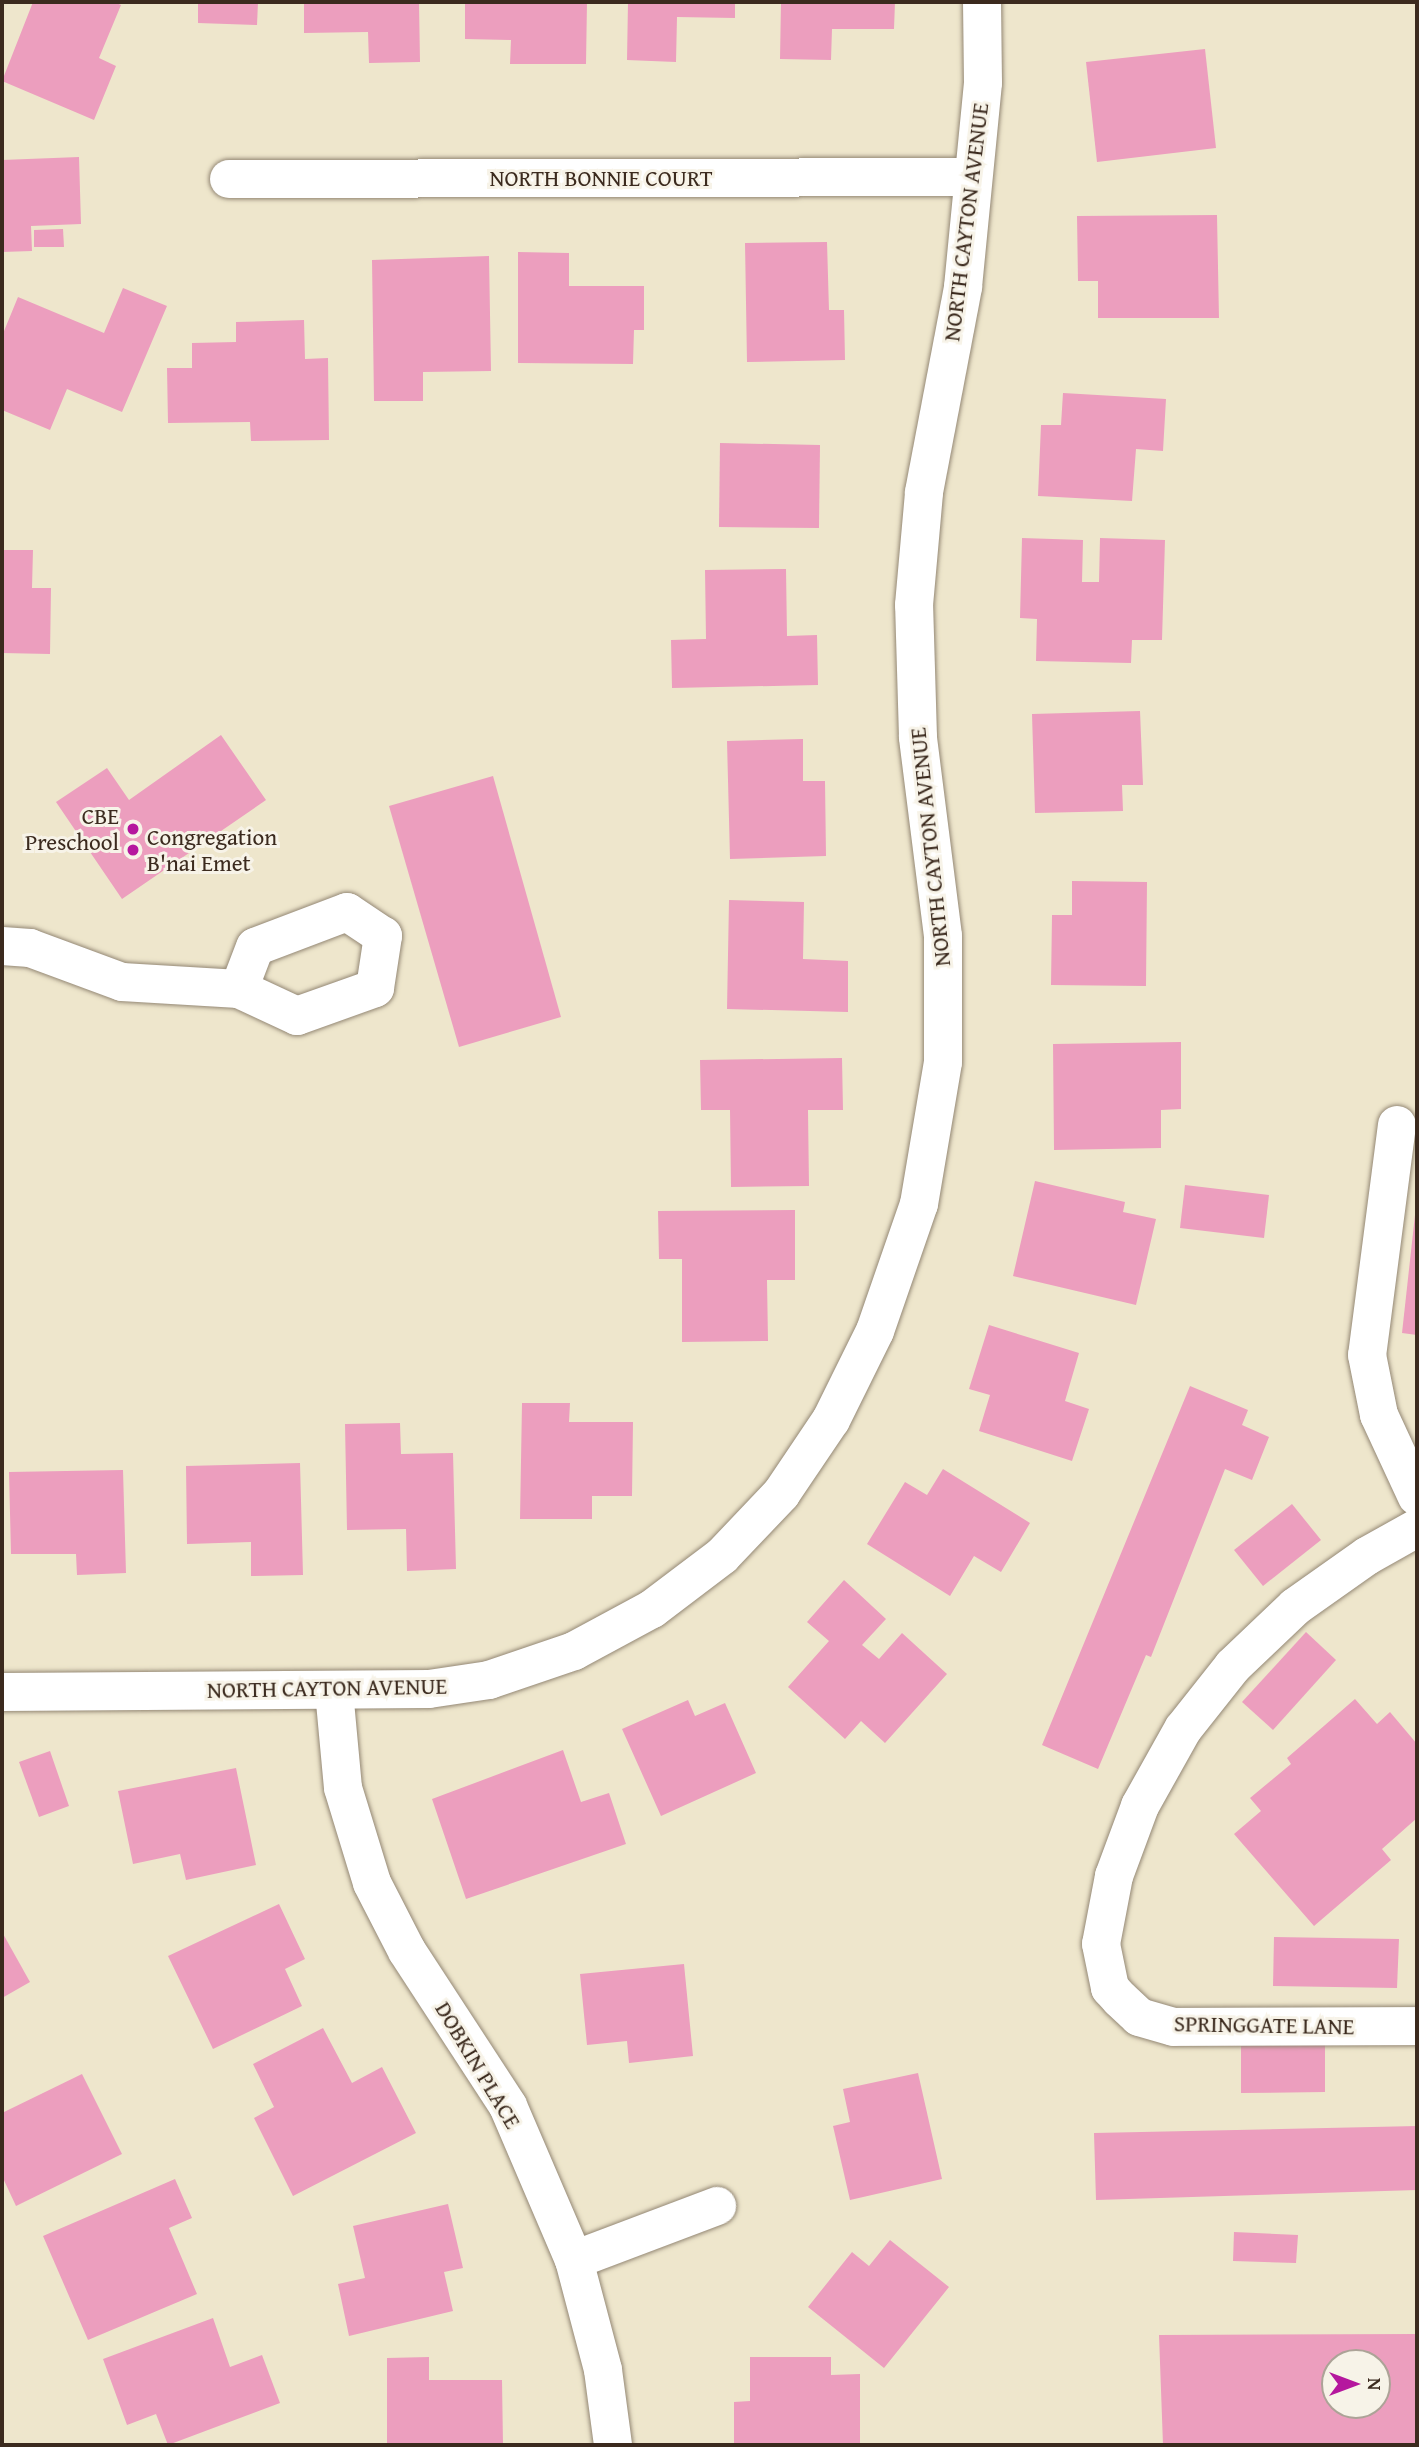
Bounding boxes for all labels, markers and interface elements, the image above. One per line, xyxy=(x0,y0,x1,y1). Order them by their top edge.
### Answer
street label: NORTH CAYTON AVENUE xyxy=(938,101,994,343)
street label: NORTH BONNIE COURT xyxy=(489,164,713,192)
street label: NORTH CAYTON AVENUE xyxy=(904,726,956,968)
place label: CBE Preschool xyxy=(25,802,119,856)
marker: CBE Preschool xyxy=(125,821,141,837)
place label: Congregation B'nai Emet xyxy=(147,823,277,877)
marker: Congregation B'nai Emet xyxy=(125,842,141,858)
street label: NORTH CAYTON AVENUE xyxy=(207,1672,447,1704)
street label: DOBKIN PLACE xyxy=(429,1997,527,2133)
street label: SPRINGGATE LANE xyxy=(1174,2010,1354,2040)
north arrow xyxy=(1321,2349,1391,2419)
text: N xyxy=(1361,2378,1389,2390)

